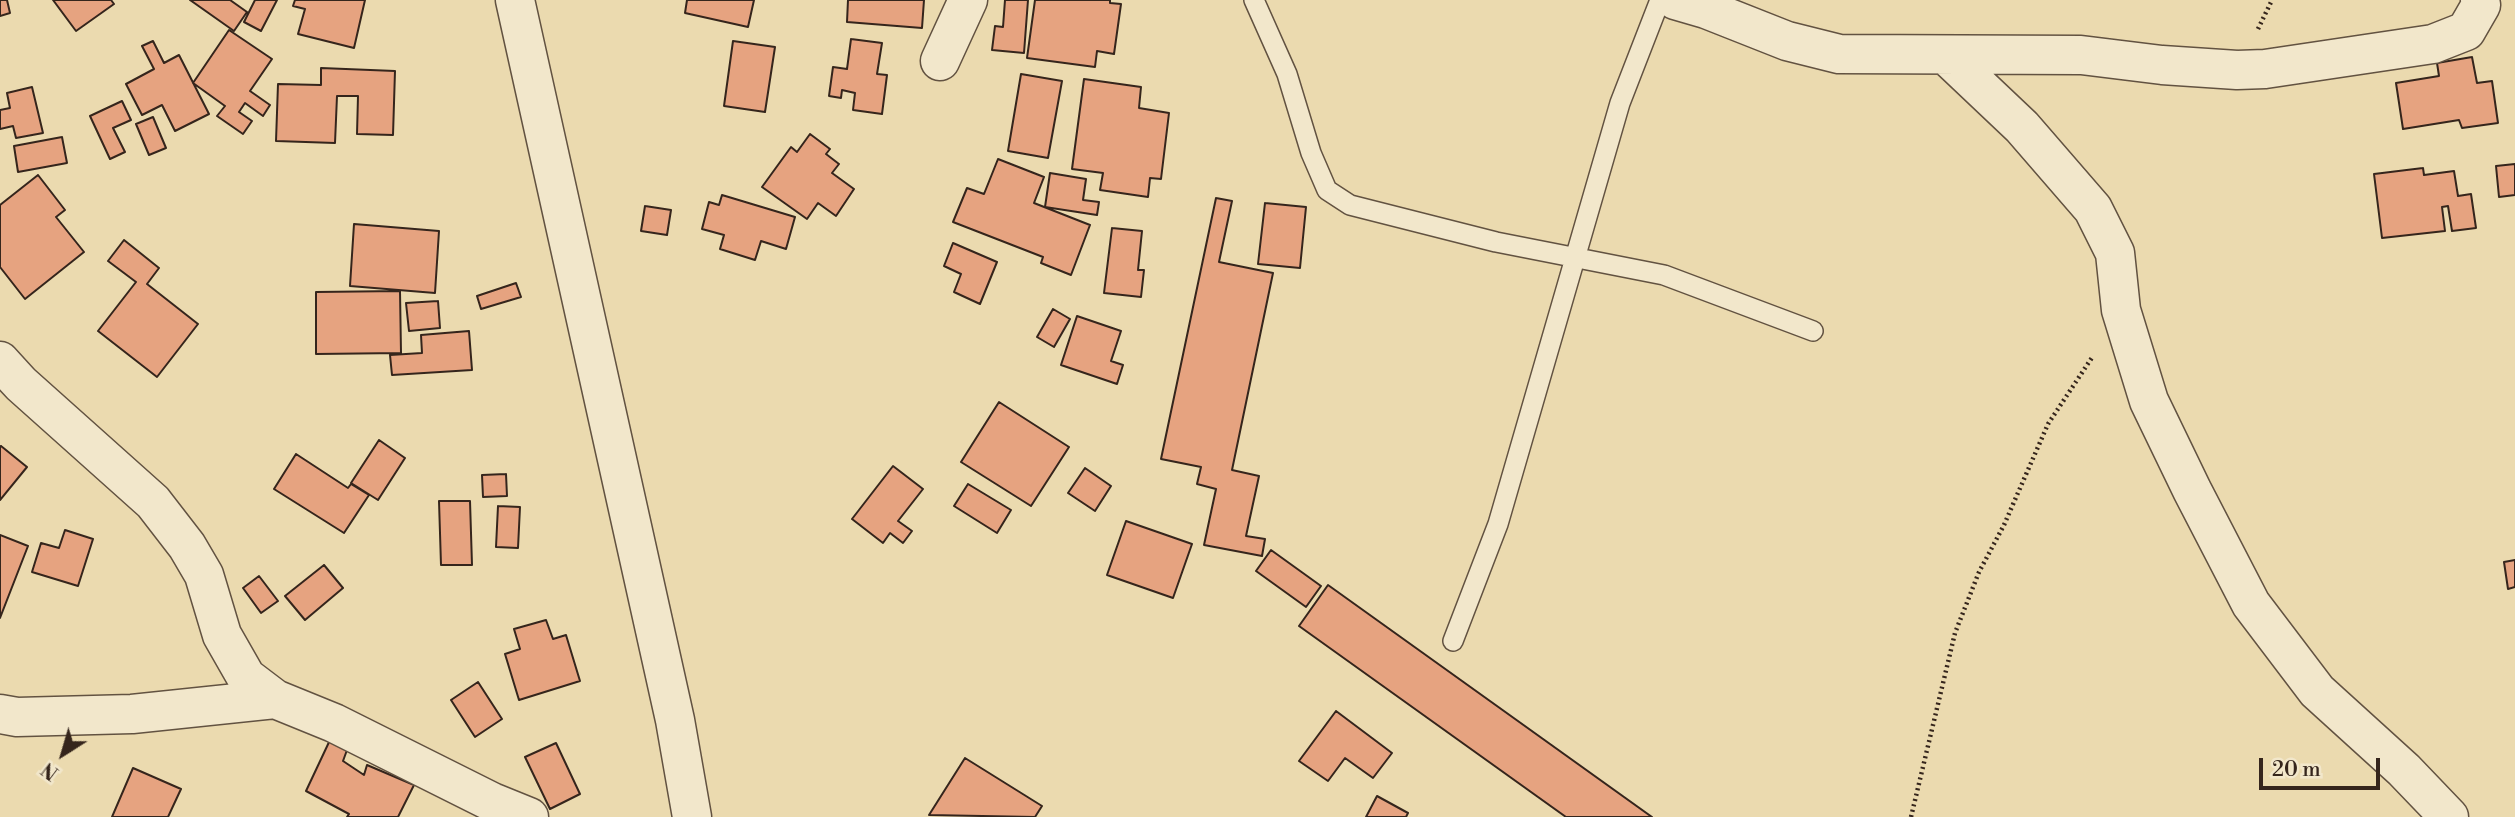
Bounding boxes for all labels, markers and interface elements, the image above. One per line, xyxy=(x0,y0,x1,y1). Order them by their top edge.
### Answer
north arrow xyxy=(28,719,98,789)
scale bar xyxy=(2263,744,2384,788)
text: N xyxy=(37,757,64,785)
text: 20 m xyxy=(2272,757,2321,783)

